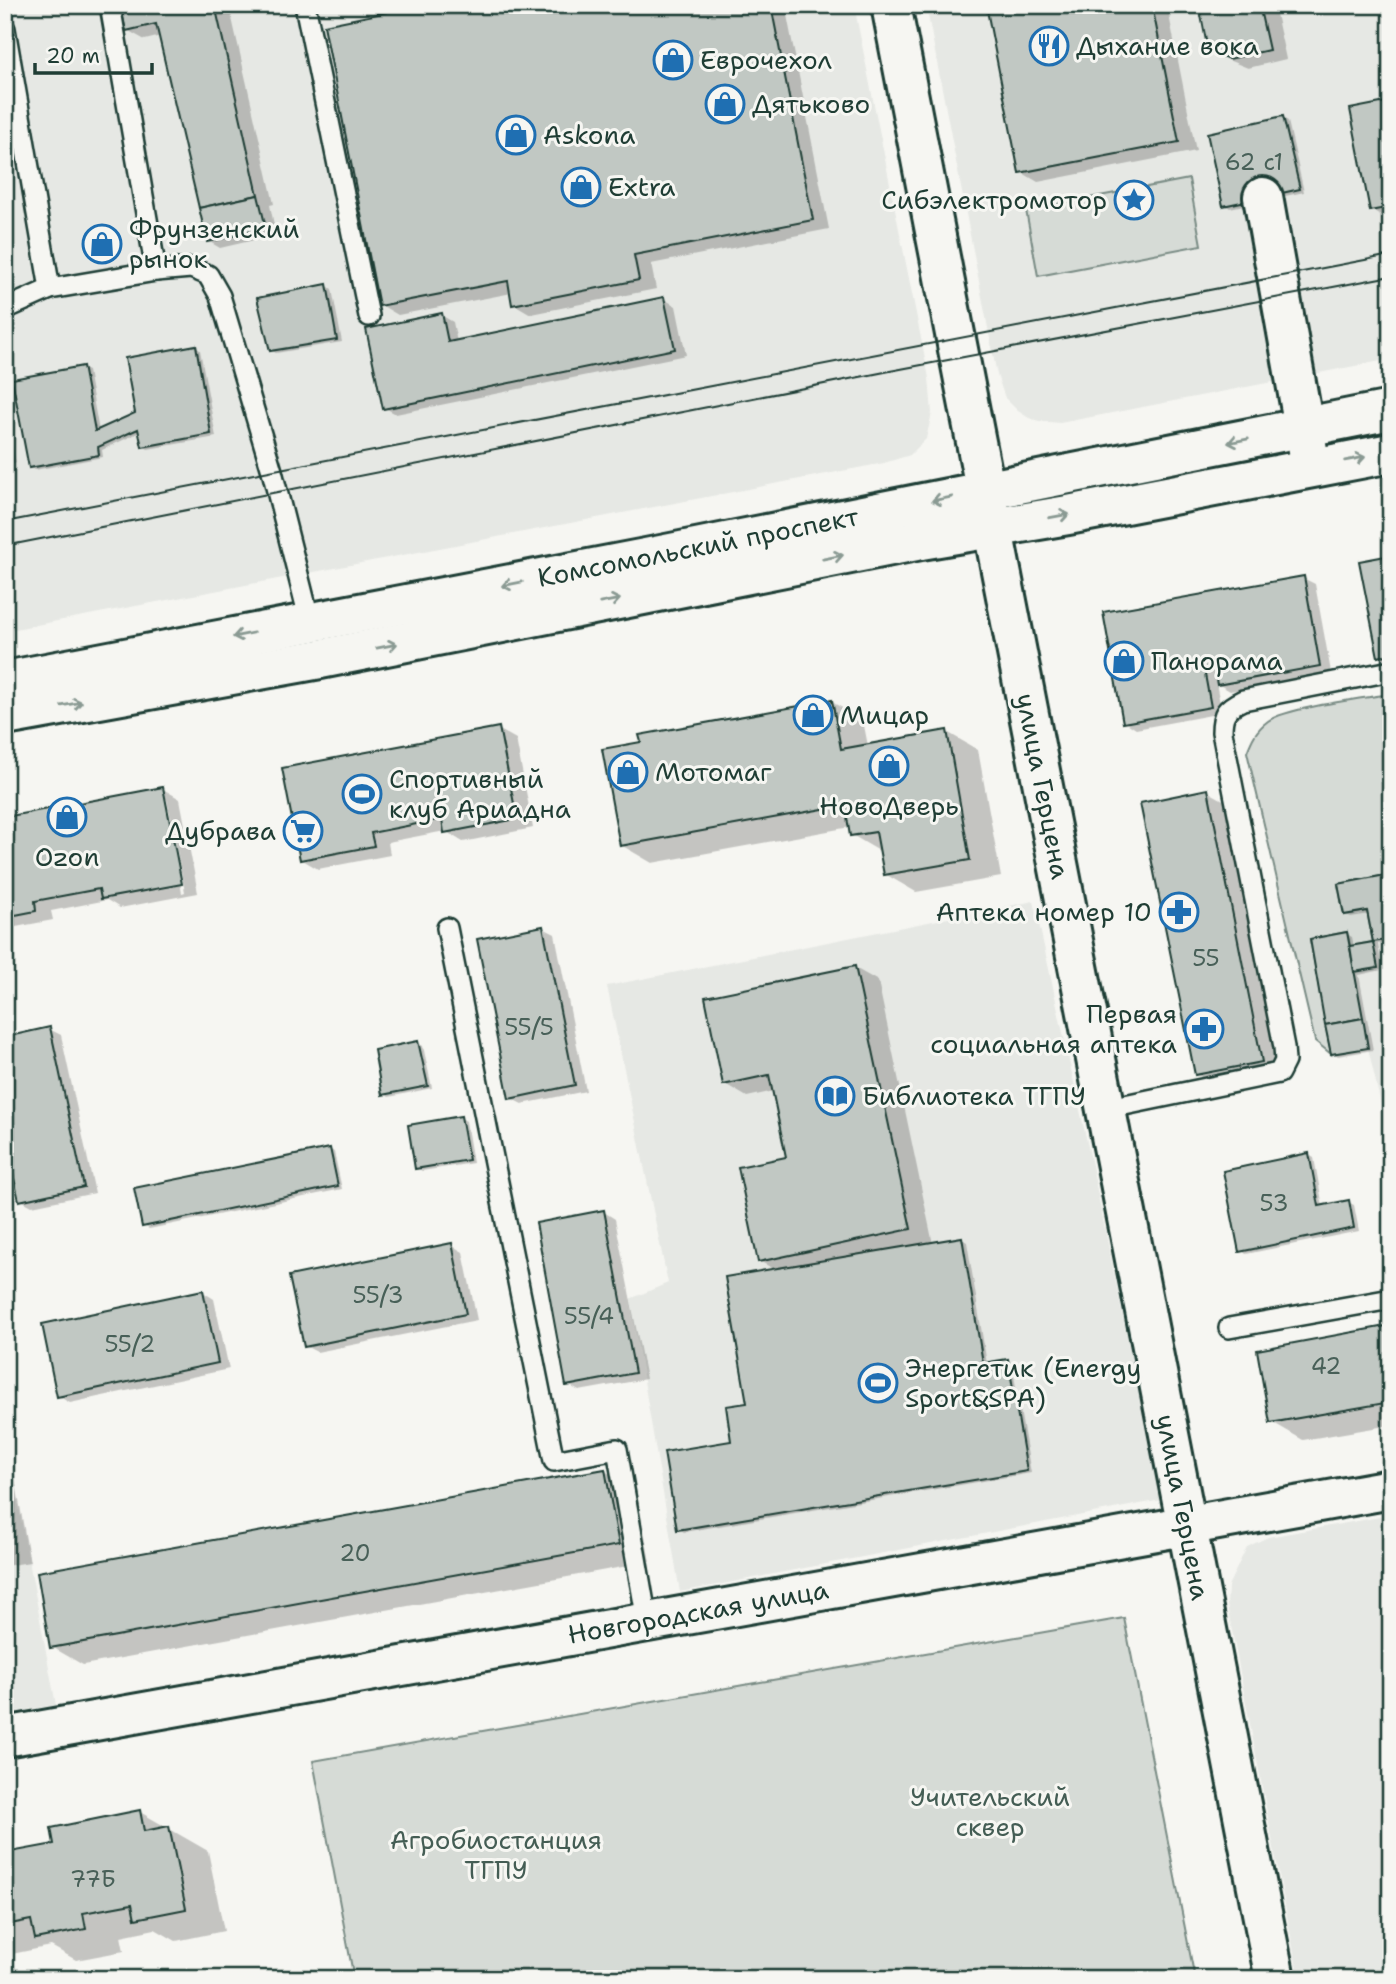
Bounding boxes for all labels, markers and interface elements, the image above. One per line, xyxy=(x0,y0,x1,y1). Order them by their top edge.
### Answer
restaurant icon: Дыхание вока xyxy=(1028,25,1070,67)
place label: Дыхание вока xyxy=(1076,28,1259,63)
scale bar xyxy=(35,32,152,76)
shop icon: Еврочехол xyxy=(652,39,694,81)
text: 20 m xyxy=(46,42,100,70)
place label: Еврочехол xyxy=(700,42,833,77)
shop icon: Дятьково xyxy=(704,83,746,125)
place label: Дятьково xyxy=(752,86,870,121)
shop icon: Askona xyxy=(495,114,537,156)
place label: Askona xyxy=(543,117,636,152)
house number: 62 с1 xyxy=(1225,147,1283,177)
shop icon: Extra xyxy=(560,166,602,208)
place label: Extra xyxy=(608,169,676,204)
place icon: Сибэлектромотор xyxy=(1113,179,1155,221)
place label: Сибэлектромотор xyxy=(881,182,1107,217)
place label: Фрунзенский рынок xyxy=(129,211,300,276)
shop icon: Фрунзенский рынок xyxy=(81,223,123,265)
one-way arrow xyxy=(1227,434,1250,448)
one-way arrow xyxy=(1343,452,1366,465)
one-way arrow xyxy=(932,493,954,506)
street label: Комсомольский проспект xyxy=(534,498,862,595)
one-way arrow xyxy=(1047,509,1070,522)
one-way arrow xyxy=(822,550,844,564)
one-way arrow xyxy=(501,577,524,591)
one-way arrow xyxy=(598,594,621,607)
one-way arrow xyxy=(232,629,255,642)
one-way arrow xyxy=(375,638,398,652)
shop icon: Панорама xyxy=(1103,640,1145,682)
place label: Панорама xyxy=(1151,643,1283,678)
street label: улица Герцена xyxy=(1008,690,1079,882)
shop icon: Мицар xyxy=(792,694,834,736)
one-way arrow xyxy=(60,697,83,710)
place label: Мицар xyxy=(840,697,929,732)
shop icon: НовоДверь xyxy=(868,745,910,787)
shop icon: Мотомаг xyxy=(607,751,649,793)
place label: Мотомаг xyxy=(655,754,772,789)
place label: Спортивный клуб Ариадна xyxy=(389,761,571,826)
sports icon: Спортивный клуб Ариадна xyxy=(341,773,383,815)
place label: НовоДверь xyxy=(819,788,959,823)
shop icon: Ozon xyxy=(46,796,88,838)
supermarket icon: Дубрава xyxy=(282,810,324,852)
place label: Дубрава xyxy=(165,813,276,848)
place label: Ozon xyxy=(35,839,99,874)
pharmacy icon: Аптека номер 10 xyxy=(1158,891,1200,933)
place label: Аптека номер 10 xyxy=(936,894,1152,929)
house number: 55 xyxy=(1192,943,1220,973)
place label: Первая социальная аптека xyxy=(930,996,1177,1061)
pharmacy icon: Первая социальная аптека xyxy=(1183,1008,1225,1050)
house number: 55/5 xyxy=(504,1012,554,1042)
library icon: Библиотека ТГПУ xyxy=(814,1075,856,1117)
place label: Библиотека ТГПУ xyxy=(862,1078,1086,1113)
house number: 53 xyxy=(1259,1188,1289,1218)
house number: 55/3 xyxy=(352,1280,404,1310)
house number: 55/4 xyxy=(564,1301,614,1331)
house number: 55/2 xyxy=(105,1329,155,1359)
place label: Энергетик (Energy Sport&SPA) xyxy=(905,1350,1141,1415)
house number: 42 xyxy=(1311,1351,1341,1381)
sports icon: Энергетик (Energy Sport&SPA) xyxy=(857,1362,899,1404)
street label: улица Герцена xyxy=(1148,1411,1219,1603)
house number: 20 xyxy=(339,1538,371,1568)
street label: Новгородская улица xyxy=(565,1571,831,1652)
park label: Учительский сквер xyxy=(910,1779,1070,1844)
park label: Агробиостанция ТГПУ xyxy=(390,1822,602,1887)
house number: 77Б xyxy=(70,1864,116,1894)

